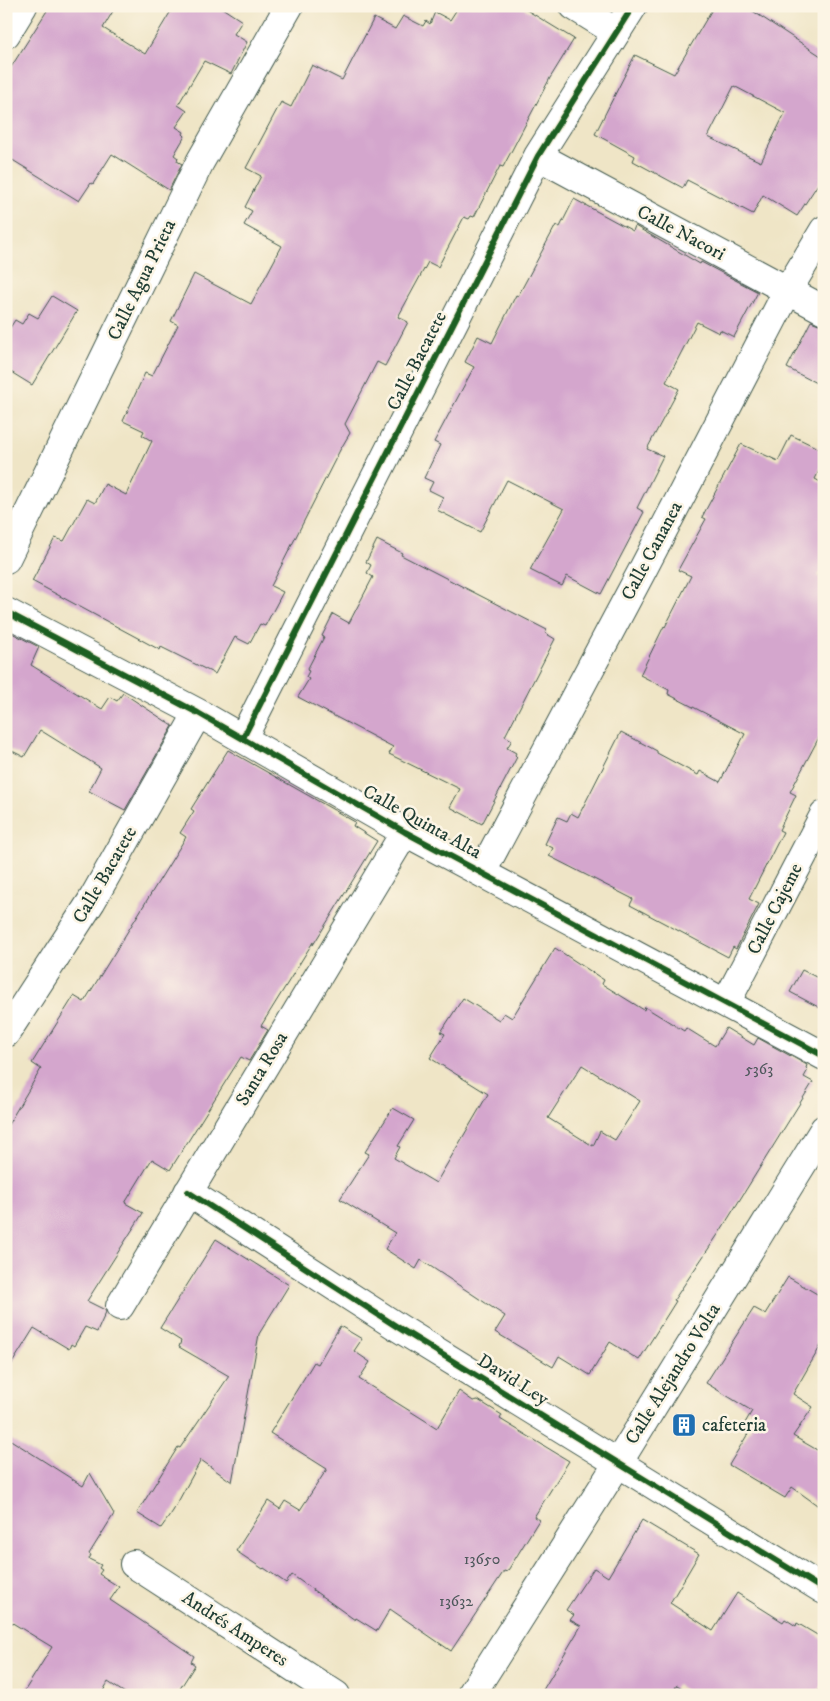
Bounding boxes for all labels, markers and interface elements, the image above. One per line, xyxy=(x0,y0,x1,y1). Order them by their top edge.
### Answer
street label: Calle Nacori xyxy=(633,200,729,266)
street label: Calle Agua Prieta xyxy=(103,216,181,344)
street label: Calle Bacatete xyxy=(382,307,452,414)
street label: Calle Cananea xyxy=(616,498,688,604)
street label: Calle Quinta Alta xyxy=(359,780,485,864)
street label: Calle Bacatete xyxy=(68,822,142,928)
street label: Calle Cajeme xyxy=(742,859,808,958)
street label: Santa Rosa xyxy=(231,1028,293,1110)
house number: 5363 xyxy=(745,1059,773,1079)
street label: Calle Alejandro Volta xyxy=(620,1299,726,1449)
street label: David Ley xyxy=(473,1349,554,1411)
building icon: cafeteria xyxy=(671,1412,697,1438)
place label: cafeteria xyxy=(702,1414,766,1437)
house number: 13650 xyxy=(464,1549,500,1569)
street label: Andrés Amperes xyxy=(178,1586,292,1672)
house number: 13632 xyxy=(439,1591,473,1611)

